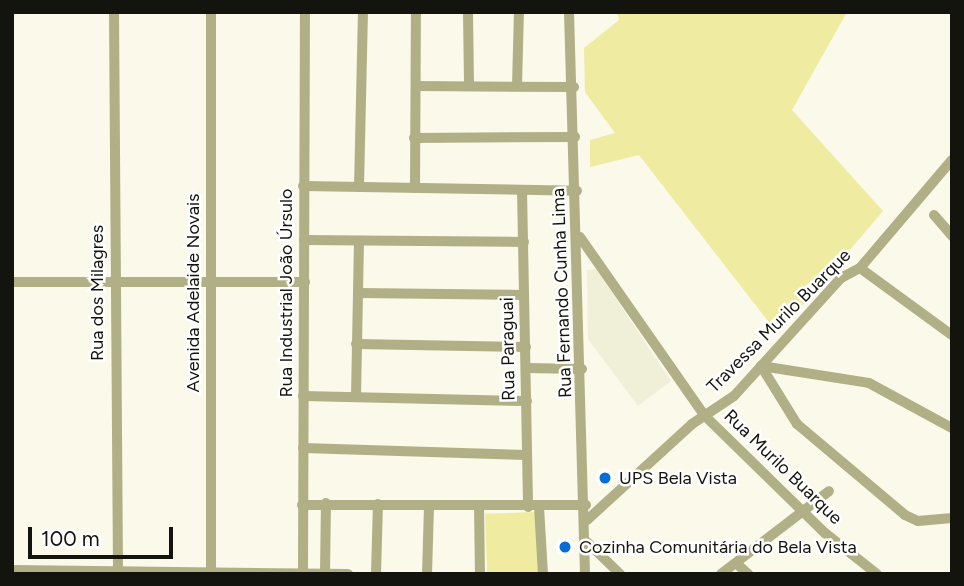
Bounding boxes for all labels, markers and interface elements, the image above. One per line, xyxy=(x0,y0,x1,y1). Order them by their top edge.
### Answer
street label: Rua Fernando Cunha Lima xyxy=(548,188,576,398)
street label: Rua Industrial João Úrsulo xyxy=(275,189,297,397)
street label: Avenida Adelaide Novais xyxy=(182,194,204,392)
street label: Rua dos Milagres xyxy=(86,225,108,361)
street label: Travessa Murilo Buarque xyxy=(703,245,855,397)
street label: Rua Paraguai xyxy=(496,297,520,401)
street label: Rua Murilo Buarque xyxy=(719,405,847,529)
place label: UPS Bela Vista xyxy=(619,467,737,489)
marker: UPS Bela Vista xyxy=(597,470,613,486)
scale bar xyxy=(32,512,177,556)
text: 100 m xyxy=(41,526,100,551)
place label: Cozinha Comunitária do Bela Vista xyxy=(579,536,857,558)
marker: Cozinha Comunitária do Bela Vista xyxy=(557,539,573,555)

